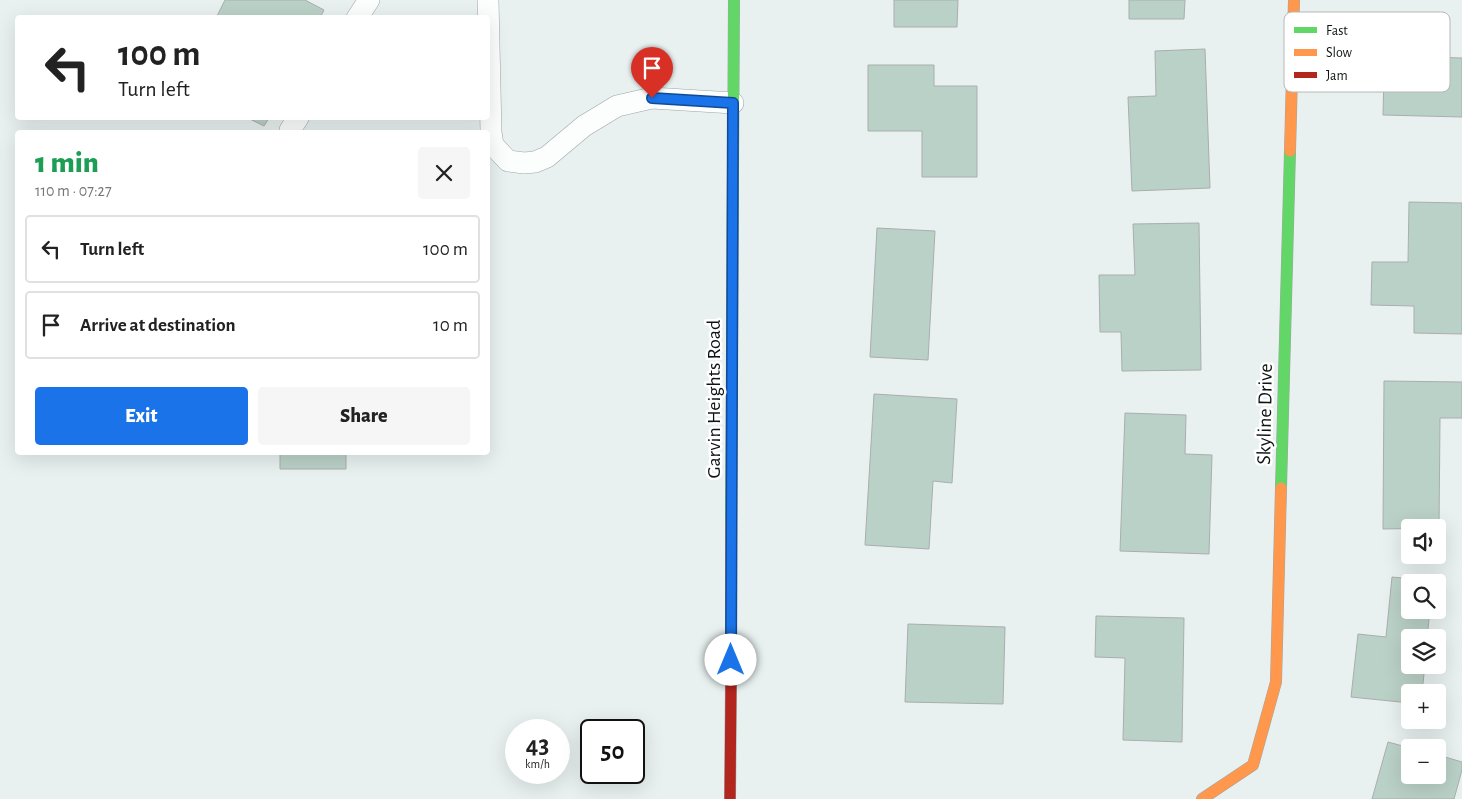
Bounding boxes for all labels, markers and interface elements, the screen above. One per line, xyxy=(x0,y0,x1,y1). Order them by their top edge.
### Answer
legend xyxy=(1284,12,1450,92)
text: Fast xyxy=(1326,24,1348,38)
icon: left xyxy=(35,35,100,100)
text: 100 m xyxy=(118,37,201,72)
text: Slow xyxy=(1326,46,1353,60)
pin xyxy=(631,47,673,98)
icon: arrive xyxy=(638,54,666,82)
text: Jam xyxy=(1326,69,1348,83)
text: Turn left xyxy=(118,78,190,100)
button: close xyxy=(418,147,470,199)
text: 1 min xyxy=(35,148,99,178)
text: 110 m · 07:27 xyxy=(35,183,112,199)
icon: left xyxy=(37,235,65,263)
text: Turn left xyxy=(80,240,144,259)
text: 100 m xyxy=(423,240,468,259)
icon: arrive xyxy=(37,311,65,339)
text: Arrive at destination xyxy=(80,316,236,335)
text: 10 m xyxy=(433,316,468,335)
street label: Garvin Heights Road xyxy=(704,320,724,478)
street label: Skyline Drive xyxy=(1254,363,1276,465)
button: Exit xyxy=(35,387,248,445)
button: Share xyxy=(258,387,470,445)
map controls xyxy=(1401,519,1446,784)
button: sound xyxy=(1401,519,1446,564)
button: search xyxy=(1401,574,1446,619)
button: layers xyxy=(1401,629,1446,674)
position arrow xyxy=(704,633,756,685)
button: + xyxy=(1401,684,1446,729)
speed limit sign: 50 xyxy=(580,719,645,784)
text: 43 xyxy=(526,733,549,758)
button: − xyxy=(1401,739,1446,784)
text: km/h xyxy=(525,758,550,770)

